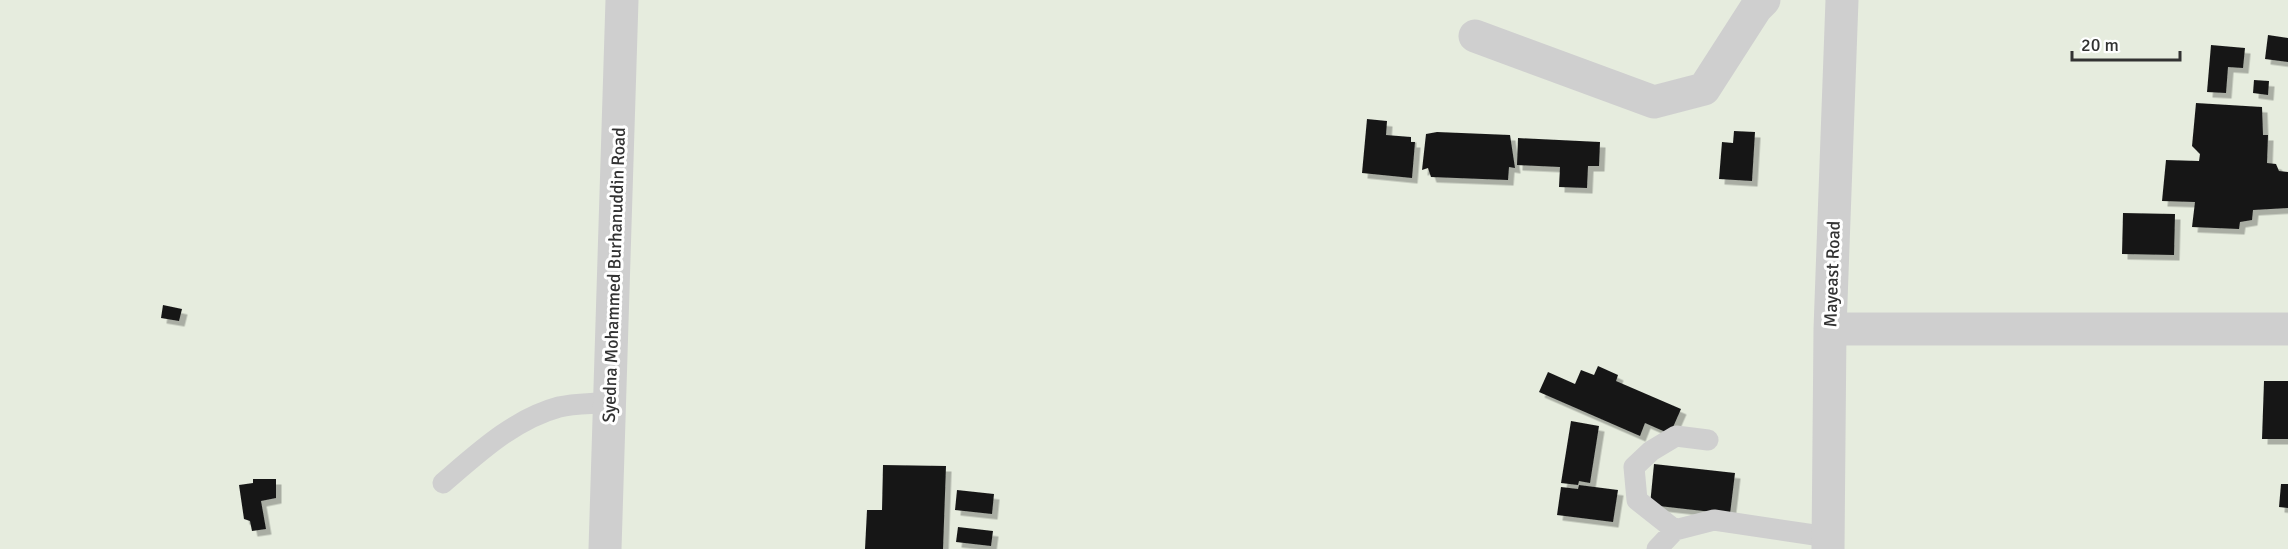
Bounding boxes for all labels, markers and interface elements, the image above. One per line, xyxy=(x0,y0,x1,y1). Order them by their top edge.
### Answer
scale bar xyxy=(2072,24,2180,62)
text: 20 m xyxy=(2081,34,2119,56)
street label: Syedna Mohammed Burhanuddin Road xyxy=(598,127,630,423)
street label: Mayeast Road xyxy=(1819,220,1845,328)

